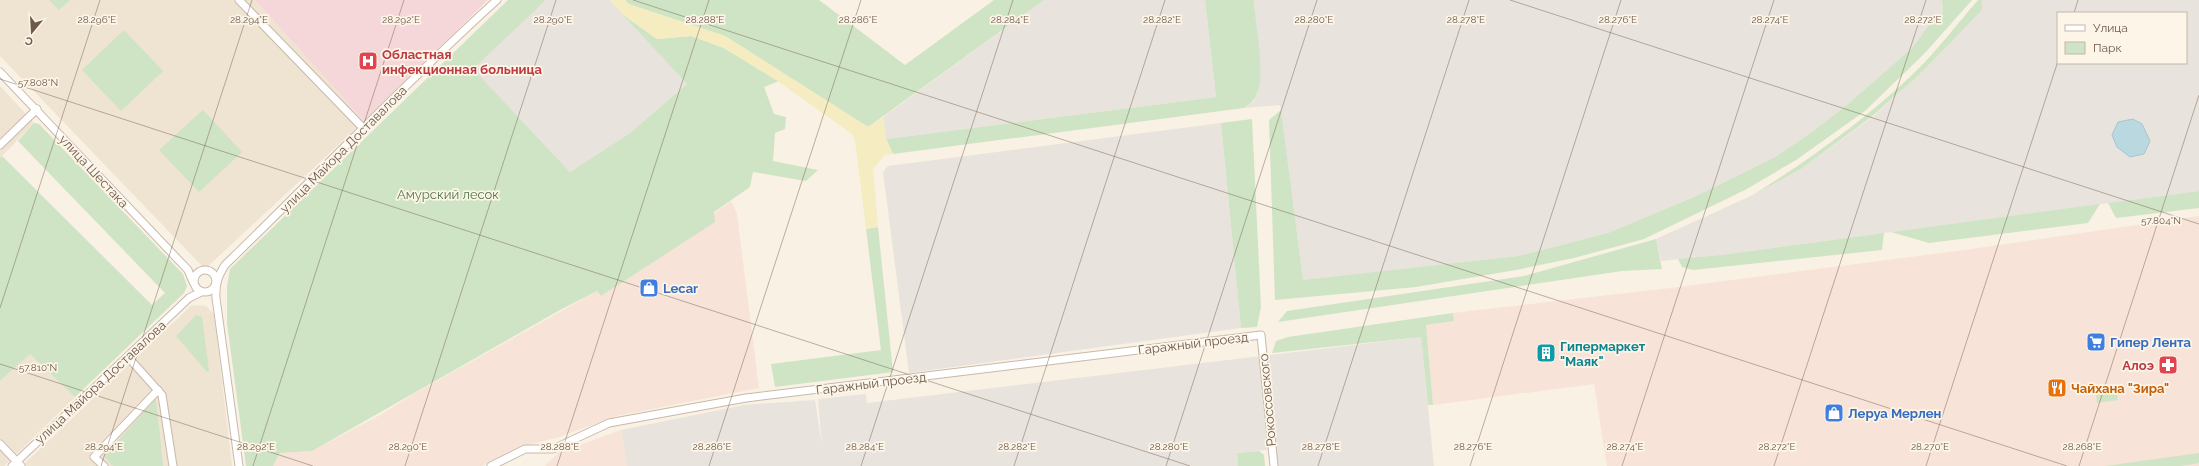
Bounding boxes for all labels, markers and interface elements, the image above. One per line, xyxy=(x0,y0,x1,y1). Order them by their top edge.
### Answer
north arrow xyxy=(12,12,52,52)
legend xyxy=(2057,12,2187,64)
text: 28.296°E xyxy=(78,14,116,25)
text: 28.294°E xyxy=(230,14,268,25)
text: 28.292°E xyxy=(382,14,420,25)
text: 28.290°E xyxy=(534,14,572,25)
text: 28.288°E xyxy=(686,14,724,25)
text: 28.286°E xyxy=(839,14,877,25)
text: 28.284°E xyxy=(991,14,1029,25)
text: 28.282°E xyxy=(1143,14,1181,25)
text: 28.280°E xyxy=(1295,14,1333,25)
text: 28.278°E xyxy=(1447,14,1485,25)
text: 28.276°E xyxy=(1599,14,1637,25)
text: 28.274°E xyxy=(1751,14,1789,25)
text: 28.272°E xyxy=(1904,14,1942,25)
text: Улица xyxy=(2093,21,2128,35)
text: С xyxy=(23,34,35,48)
text: Парк xyxy=(2093,41,2122,55)
place label: Областная инфекционная больница xyxy=(382,47,542,77)
hospital icon: Областная инфекционная больница xyxy=(357,50,379,72)
text: 57.808°N xyxy=(18,77,58,88)
street label: улица Майора Доставалова xyxy=(277,83,410,216)
street label: улица Шестака xyxy=(56,132,131,211)
park label: Амурский лесок xyxy=(397,187,499,202)
text: 57.804°N xyxy=(2141,215,2181,226)
shop icon: Lecar xyxy=(638,277,660,299)
place label: Lecar xyxy=(663,281,698,296)
street label: улица Майора Доставалова xyxy=(32,318,169,447)
street label: Гаражный проезд xyxy=(1137,329,1249,358)
supermarket icon: Гипер Лента xyxy=(2085,331,2107,353)
place label: Гипер Лента xyxy=(2110,335,2191,350)
place label: Гипермаркет "Маяк" xyxy=(1560,339,1646,369)
building icon: Гипермаркет "Маяк" xyxy=(1535,342,1557,364)
street label: Рокоссовского xyxy=(1256,353,1279,447)
pharmacy icon: Алоэ xyxy=(2157,354,2179,376)
place label: Алоэ xyxy=(2122,358,2155,373)
text: 57.810°N xyxy=(19,362,57,373)
street label: Гаражный проезд xyxy=(815,369,927,398)
restaurant icon: Чайхана "Зира" xyxy=(2046,377,2068,399)
place label: Чайхана "Зира" xyxy=(2071,381,2169,396)
shop icon: Леруа Мерлен xyxy=(1823,402,1845,424)
place label: Леруа Мерлен xyxy=(1848,406,1942,421)
text: 28.294°E xyxy=(85,441,123,452)
text: 28.292°E xyxy=(237,441,275,452)
text: 28.290°E xyxy=(389,441,427,452)
text: 28.288°E xyxy=(541,441,579,452)
text: 28.286°E xyxy=(693,441,731,452)
text: 28.284°E xyxy=(846,441,884,452)
text: 28.282°E xyxy=(998,441,1036,452)
text: 28.280°E xyxy=(1150,441,1188,452)
text: 28.278°E xyxy=(1302,441,1340,452)
text: 28.276°E xyxy=(1454,441,1492,452)
text: 28.274°E xyxy=(1606,441,1644,452)
text: 28.272°E xyxy=(1758,441,1796,452)
text: 28.270°E xyxy=(1911,441,1949,452)
text: 28.268°E xyxy=(2063,441,2101,452)

